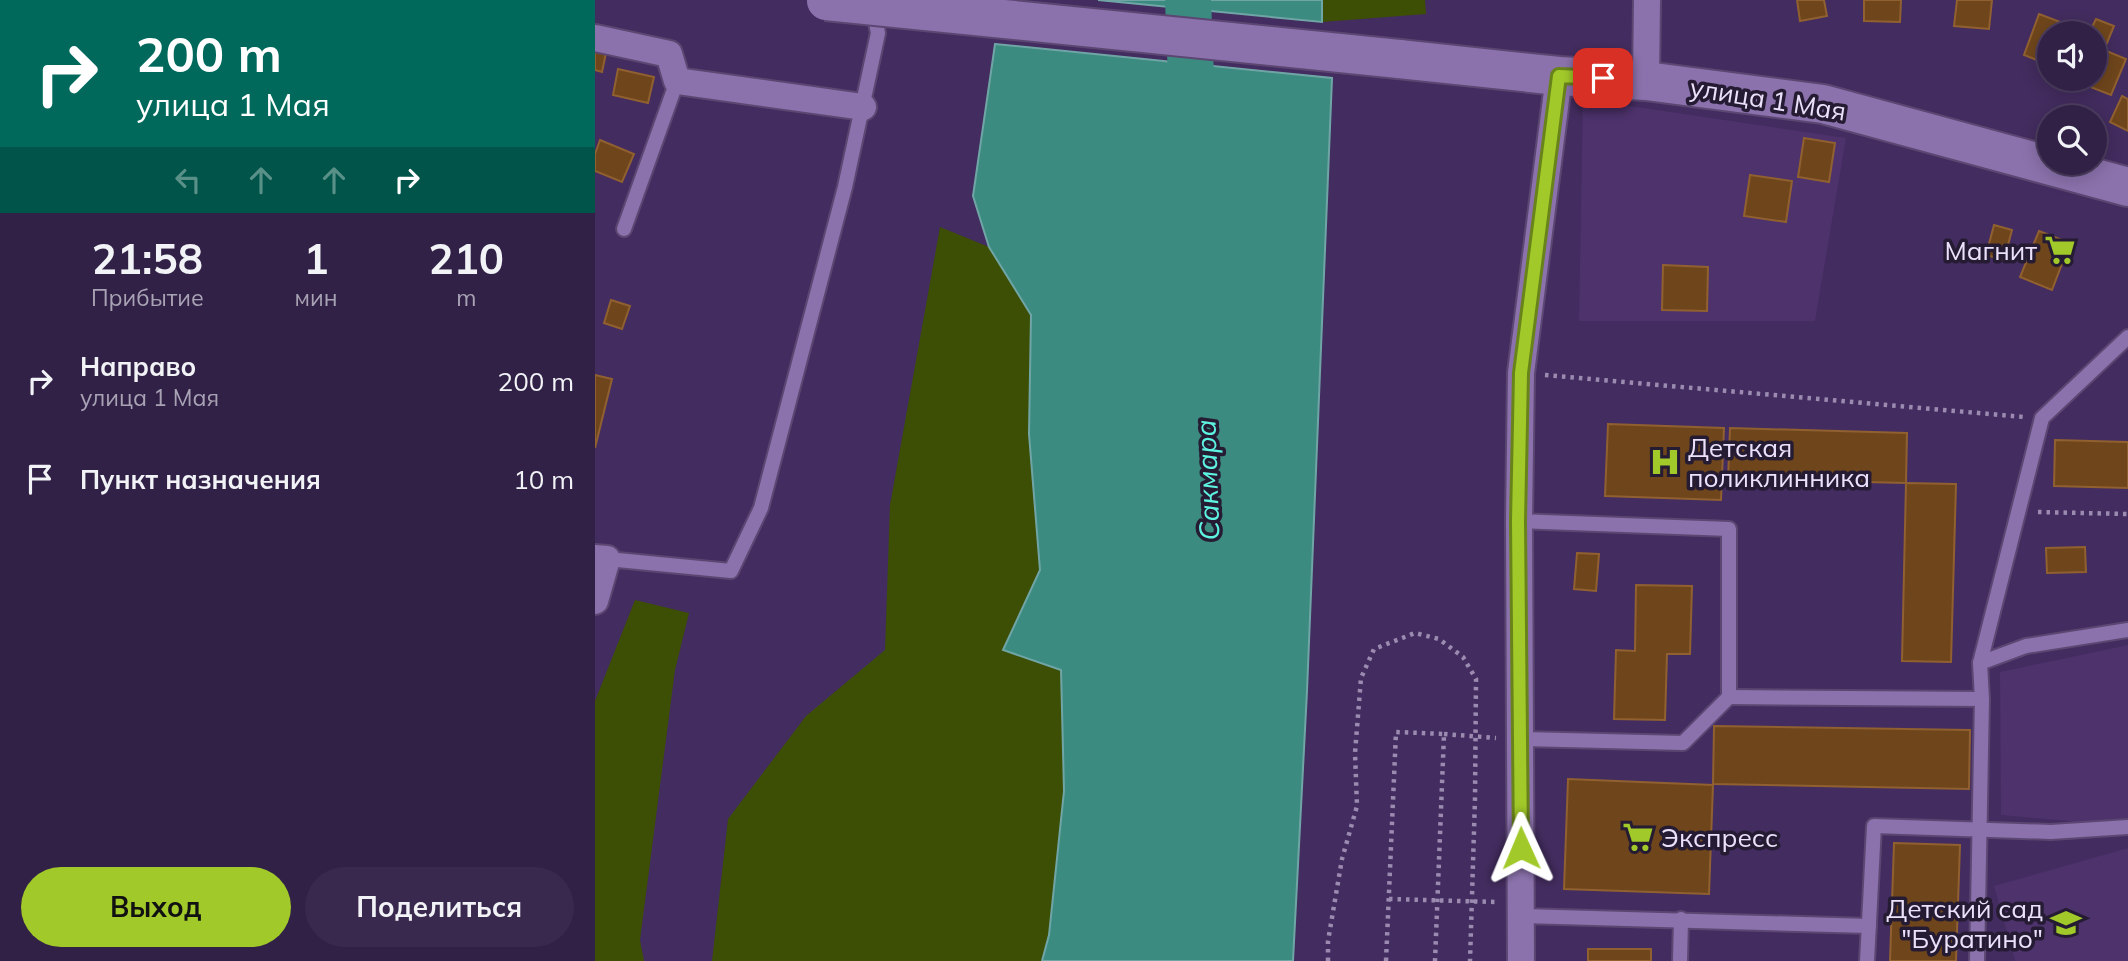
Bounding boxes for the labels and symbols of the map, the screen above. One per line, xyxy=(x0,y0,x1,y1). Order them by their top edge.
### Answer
pin xyxy=(1573,48,1633,108)
street label: улица 1 Мая xyxy=(1688,70,1848,128)
supermarket icon: Магнит xyxy=(2043,233,2077,267)
place label: Магнит xyxy=(1944,234,2037,267)
water label: Сакмара xyxy=(1187,419,1227,541)
place label: Детская поликлинника xyxy=(1688,431,1870,494)
hospital icon: Детская поликлинника xyxy=(1648,445,1682,479)
position arrow xyxy=(1484,811,1558,885)
supermarket icon: Экспресс xyxy=(1621,820,1655,854)
place label: Экспресс xyxy=(1661,821,1778,854)
place label: Детский сад "Буратино" xyxy=(1886,892,2043,955)
school or university icon: Детский сад "Буратино" xyxy=(2049,906,2083,940)

